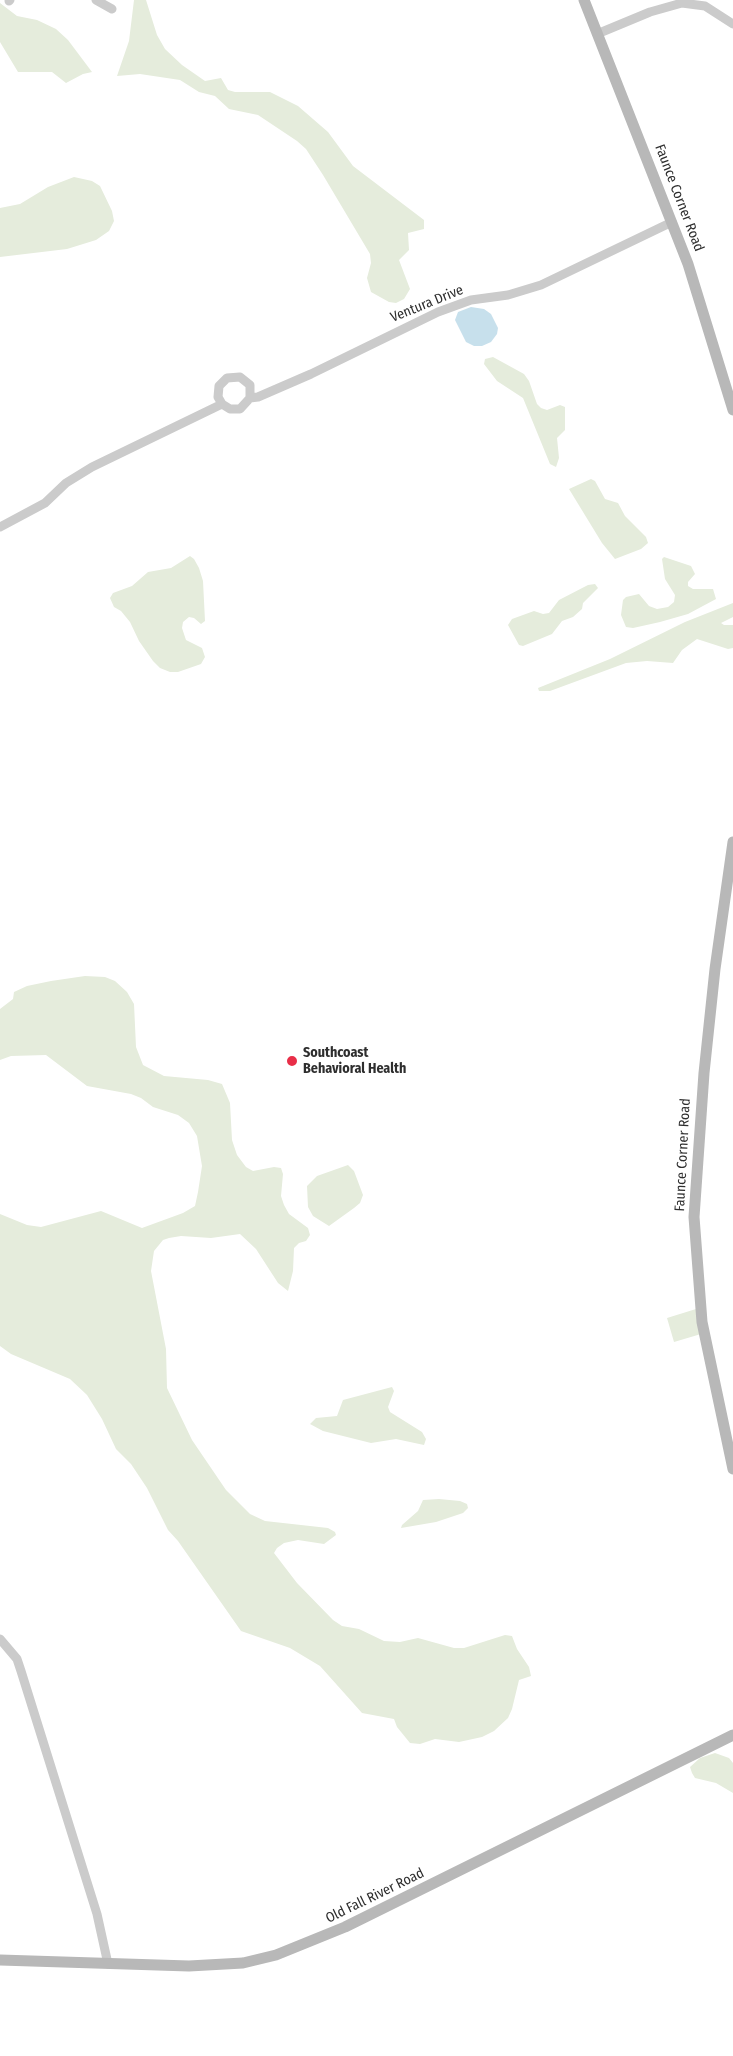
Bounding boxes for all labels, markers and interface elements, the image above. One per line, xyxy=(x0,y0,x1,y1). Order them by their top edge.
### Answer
street label: Faunce Corner Road xyxy=(651,142,707,254)
street label: Ventura Drive xyxy=(388,282,466,326)
place label: Southcoast Behavioral Health xyxy=(303,1045,406,1078)
marker: Southcoast Behavioral Health xyxy=(285,1054,299,1068)
street label: Faunce Corner Road xyxy=(672,1098,694,1212)
street label: Old Fall River Road xyxy=(323,1865,427,1927)

